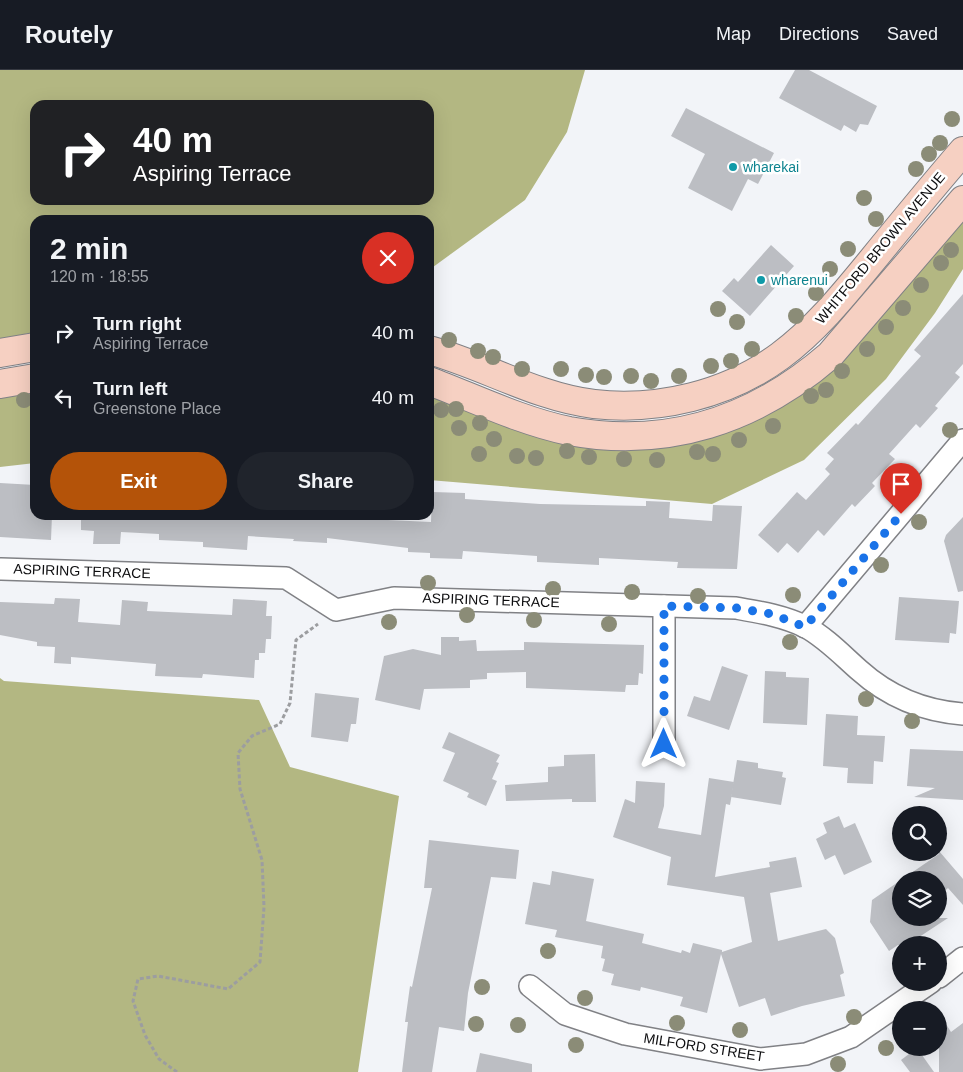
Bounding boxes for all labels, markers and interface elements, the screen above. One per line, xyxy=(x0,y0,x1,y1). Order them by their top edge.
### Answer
text: Routely xyxy=(25,21,113,48)
text: Map xyxy=(716,24,751,44)
text: Directions xyxy=(779,24,859,44)
text: Saved xyxy=(887,24,938,44)
icon: right xyxy=(50,120,115,185)
text: 40 m xyxy=(133,120,213,159)
place label: wharekai xyxy=(742,159,799,175)
text: Aspiring Terrace xyxy=(133,161,292,186)
marker: wharekai xyxy=(727,161,739,173)
street label: WHITFORD BROWN AVENUE xyxy=(812,169,948,327)
text: 2 min xyxy=(50,232,128,265)
button: close xyxy=(362,232,414,284)
text: 120 m · 18:55 xyxy=(50,268,149,285)
place label: wharenui xyxy=(770,272,828,288)
marker: wharenui xyxy=(755,274,767,286)
text: Turn right xyxy=(93,313,181,334)
icon: right xyxy=(50,319,78,347)
text: 40 m xyxy=(372,322,414,343)
text: Aspiring Terrace xyxy=(93,335,208,352)
text: Turn left xyxy=(93,378,168,399)
icon: left xyxy=(50,384,78,412)
text: 40 m xyxy=(372,387,414,408)
text: Greenstone Place xyxy=(93,400,221,417)
button: Exit xyxy=(50,452,227,510)
button: Share xyxy=(237,452,414,510)
pin xyxy=(880,463,922,514)
icon: arrive xyxy=(887,470,915,498)
street label: ASPIRING TERRACE xyxy=(13,561,151,581)
street label: ASPIRING TERRACE xyxy=(422,590,560,610)
position arrow xyxy=(637,717,689,769)
map controls xyxy=(892,806,947,1056)
button: search xyxy=(892,806,947,861)
button: layers xyxy=(892,871,947,926)
button: + xyxy=(892,936,947,991)
button: − xyxy=(892,1001,947,1056)
street label: MILFORD STREET xyxy=(642,1030,766,1065)

